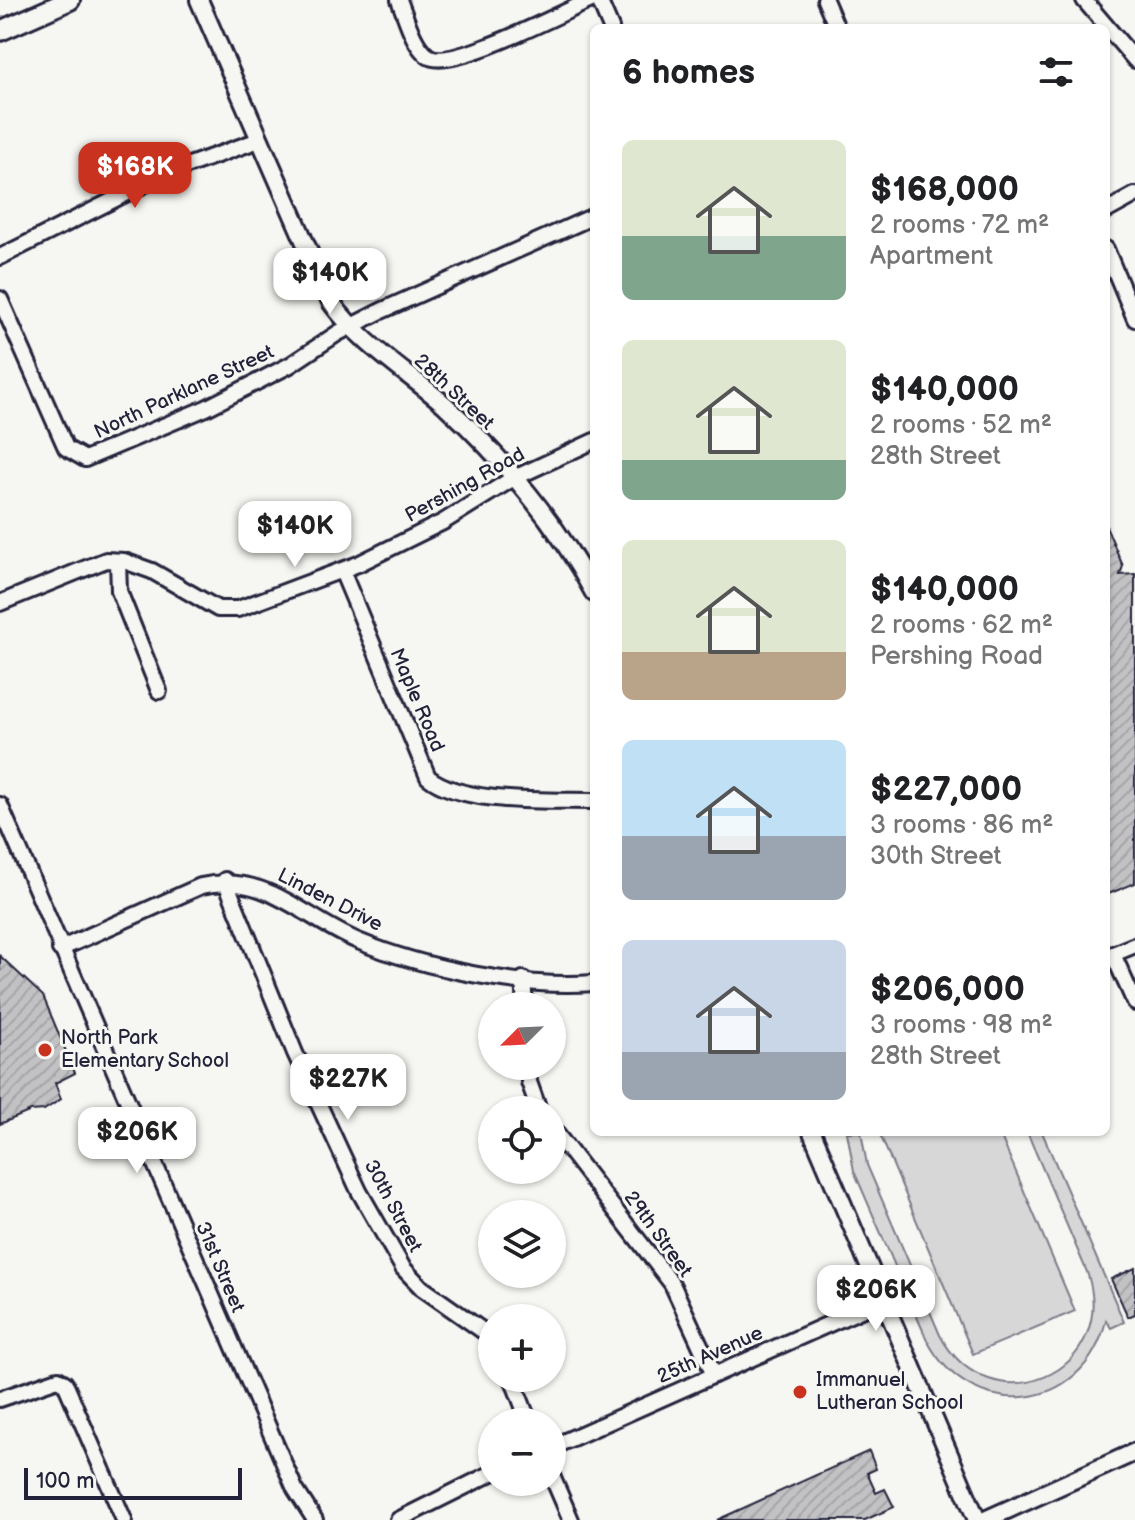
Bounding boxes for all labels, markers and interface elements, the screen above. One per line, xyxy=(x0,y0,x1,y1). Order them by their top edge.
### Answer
icon: filters xyxy=(1034,50,1078,94)
text: 6 homes xyxy=(622,52,755,93)
pin: $168K xyxy=(79,142,191,210)
text: $168K xyxy=(96,152,174,183)
text: $168,000 xyxy=(870,169,1019,210)
icon: home xyxy=(686,172,782,268)
text: 2 rooms · 72 m² xyxy=(870,210,1049,241)
text: Apartment xyxy=(870,241,993,272)
pin: $140K xyxy=(274,248,386,316)
text: $140K xyxy=(291,258,369,289)
street label: North Parklane Street xyxy=(90,340,278,444)
street label: 28th Street xyxy=(409,349,499,435)
text: $140,000 xyxy=(870,369,1019,410)
icon: home xyxy=(686,372,782,468)
text: 2 rooms · 52 m² xyxy=(870,410,1052,441)
text: 28th Street xyxy=(870,441,1001,472)
street label: Pershing Road xyxy=(401,442,529,528)
pin: $140K xyxy=(239,501,351,569)
text: $140K xyxy=(256,511,334,542)
text: $140,000 xyxy=(870,569,1019,610)
icon: home xyxy=(686,572,782,668)
text: 2 rooms · 62 m² xyxy=(870,610,1053,641)
text: Pershing Road xyxy=(870,641,1043,672)
street label: Maple Road xyxy=(384,645,450,755)
text: $227,000 xyxy=(870,769,1022,810)
icon: home xyxy=(686,772,782,868)
text: 3 rooms · 86 m² xyxy=(870,810,1054,841)
text: 30th Street xyxy=(870,841,1002,872)
street label: Linden Drive xyxy=(274,863,387,937)
text: $206,000 xyxy=(870,969,1025,1010)
icon: home xyxy=(686,972,782,1068)
north arrow xyxy=(478,992,566,1080)
map controls xyxy=(478,992,566,1496)
text: 3 rooms · 98 m² xyxy=(870,1010,1053,1041)
place label: North Park Elementary School xyxy=(61,1026,229,1073)
marker: North Park Elementary School xyxy=(36,1041,54,1059)
text: 28th Street xyxy=(870,1041,1001,1072)
pin: $227K xyxy=(292,1054,404,1122)
text: $227K xyxy=(308,1064,388,1095)
button: locate xyxy=(478,1096,566,1184)
pin: $206K xyxy=(81,1107,193,1175)
text: $206K xyxy=(96,1117,178,1148)
street label: 30th Street xyxy=(359,1156,427,1256)
street label: 29th Street xyxy=(619,1186,697,1282)
button: layers xyxy=(478,1200,566,1288)
street label: 31st Street xyxy=(190,1218,250,1316)
pin: $206K xyxy=(820,1265,932,1333)
text: $206K xyxy=(835,1275,917,1306)
button: + xyxy=(478,1304,566,1392)
street label: 25th Avenue xyxy=(654,1321,767,1389)
place label: Immanuel Lutheran School xyxy=(816,1368,963,1415)
marker: Immanuel Lutheran School xyxy=(791,1383,809,1401)
button: − xyxy=(478,1408,566,1496)
scale bar xyxy=(24,1464,242,1500)
text: 100 m xyxy=(36,1468,95,1495)

